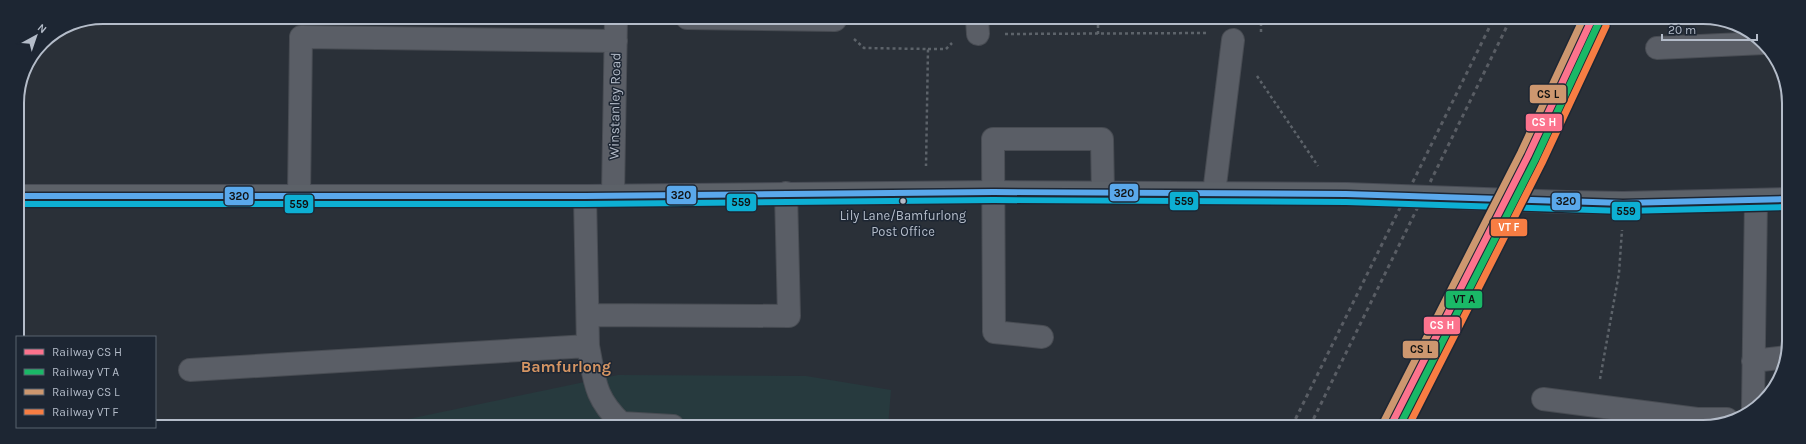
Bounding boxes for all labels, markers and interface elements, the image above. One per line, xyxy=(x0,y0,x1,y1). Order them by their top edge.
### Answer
north arrow xyxy=(16,16,56,56)
scale bar xyxy=(1662,16,1757,42)
text: N xyxy=(35,21,49,36)
text: 20 m xyxy=(1668,23,1696,37)
street label: Winstanley Road xyxy=(606,52,624,160)
line badge: CS L xyxy=(1529,84,1567,104)
text: CS L xyxy=(1537,88,1560,101)
line badge: CS H xyxy=(1525,113,1563,132)
text: CS H xyxy=(1532,116,1556,129)
line badge: 320 xyxy=(1109,183,1139,202)
line badge: 320 xyxy=(666,185,697,205)
line badge: 320 xyxy=(224,186,254,206)
text: 320 xyxy=(1114,187,1134,200)
text: 320 xyxy=(671,189,691,202)
text: 320 xyxy=(229,190,249,203)
line badge: 559 xyxy=(1169,191,1199,211)
line badge: 320 xyxy=(1551,192,1581,211)
line badge: 559 xyxy=(726,193,757,212)
line badge: 559 xyxy=(284,194,314,214)
text: 559 xyxy=(1174,195,1194,208)
text: 320 xyxy=(1556,195,1576,208)
text: 559 xyxy=(731,196,751,209)
marker: Lily Lane/Bamfurlong Post Office xyxy=(898,196,908,206)
text: 559 xyxy=(289,198,309,211)
line badge: 559 xyxy=(1611,201,1641,221)
text: 559 xyxy=(1616,205,1636,218)
place label: Lily Lane/Bamfurlong Post Office xyxy=(840,208,967,239)
line badge: VT F xyxy=(1490,218,1528,237)
text: VT F xyxy=(1498,221,1520,234)
line badge: VT A xyxy=(1445,290,1483,309)
text: VT A xyxy=(1453,293,1475,306)
line badge: CS H xyxy=(1423,316,1461,335)
text: CS H xyxy=(1430,319,1454,332)
legend xyxy=(16,336,156,428)
line badge: CS L xyxy=(1402,340,1439,359)
text: CS L xyxy=(1410,343,1433,356)
text: Railway CS H xyxy=(52,345,122,359)
district label: Bamfurlong xyxy=(521,357,611,376)
text: Railway VT A xyxy=(52,365,119,379)
text: Railway CS L xyxy=(52,385,120,399)
text: Railway VT F xyxy=(52,405,119,419)

